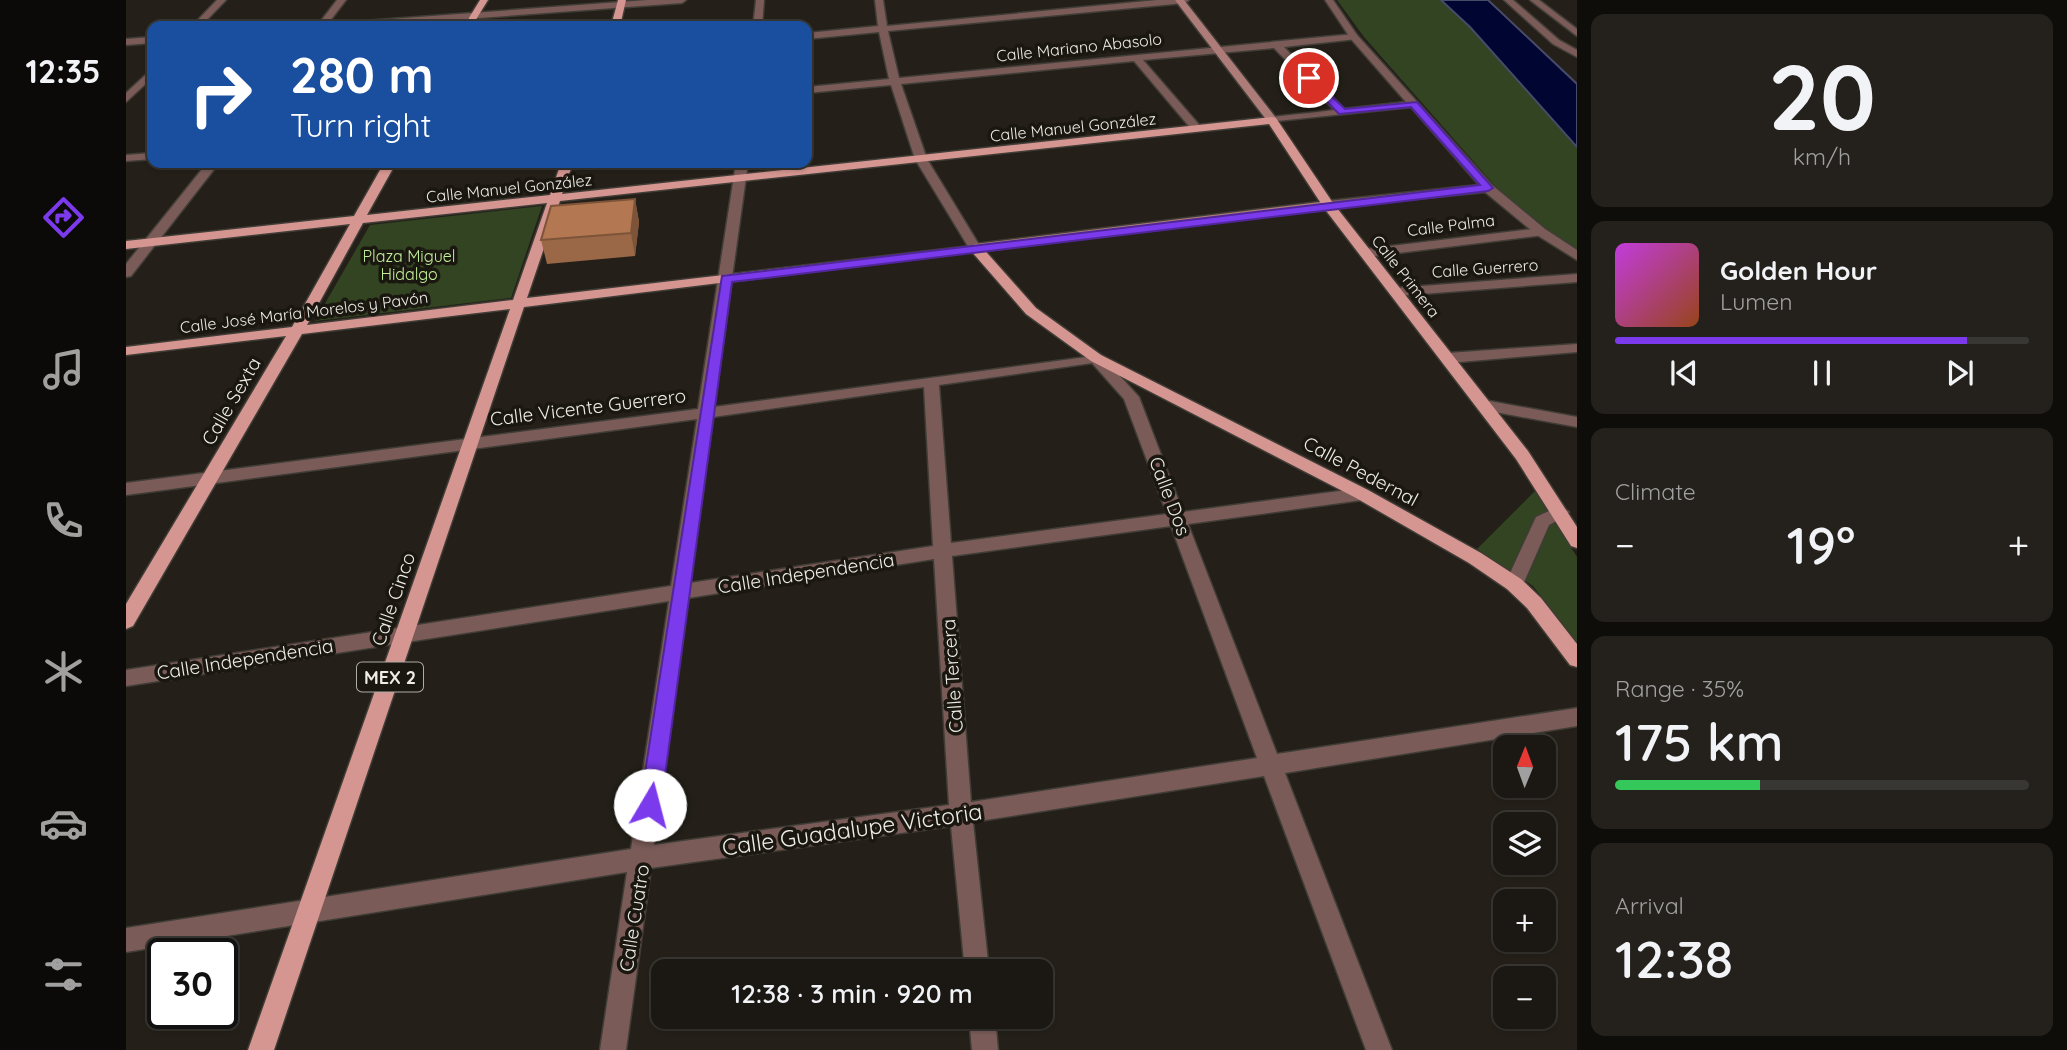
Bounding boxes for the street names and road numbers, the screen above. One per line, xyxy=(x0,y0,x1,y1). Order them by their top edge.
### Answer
street label: Calle Mariano Abasolo xyxy=(995,28,1163,66)
street label: Calle Manuel González xyxy=(989,108,1157,146)
street label: Calle Manuel González xyxy=(425,169,593,207)
street label: Calle Palma xyxy=(1406,210,1496,240)
street label: Calle Primera xyxy=(1368,231,1444,321)
street label: Calle Guerrero xyxy=(1431,254,1539,282)
street label: Calle José María Morelos y Pavón xyxy=(179,287,429,337)
street label: Calle Sexta xyxy=(196,353,266,449)
street label: Calle Vicente Guerrero xyxy=(489,383,687,431)
street label: Calle Pedernal xyxy=(1299,431,1423,511)
street label: Calle Dos xyxy=(1144,453,1196,539)
street label: Calle Independencia xyxy=(716,547,896,599)
street label: Calle Cinco xyxy=(366,549,420,649)
street label: Calle Tercera xyxy=(936,618,968,734)
street label: Calle Independencia xyxy=(155,633,335,685)
road number: MEX 2 xyxy=(357,662,423,692)
street label: Calle Guadalupe Victoria xyxy=(720,796,984,862)
street label: Calle Cuatro xyxy=(614,863,654,973)

